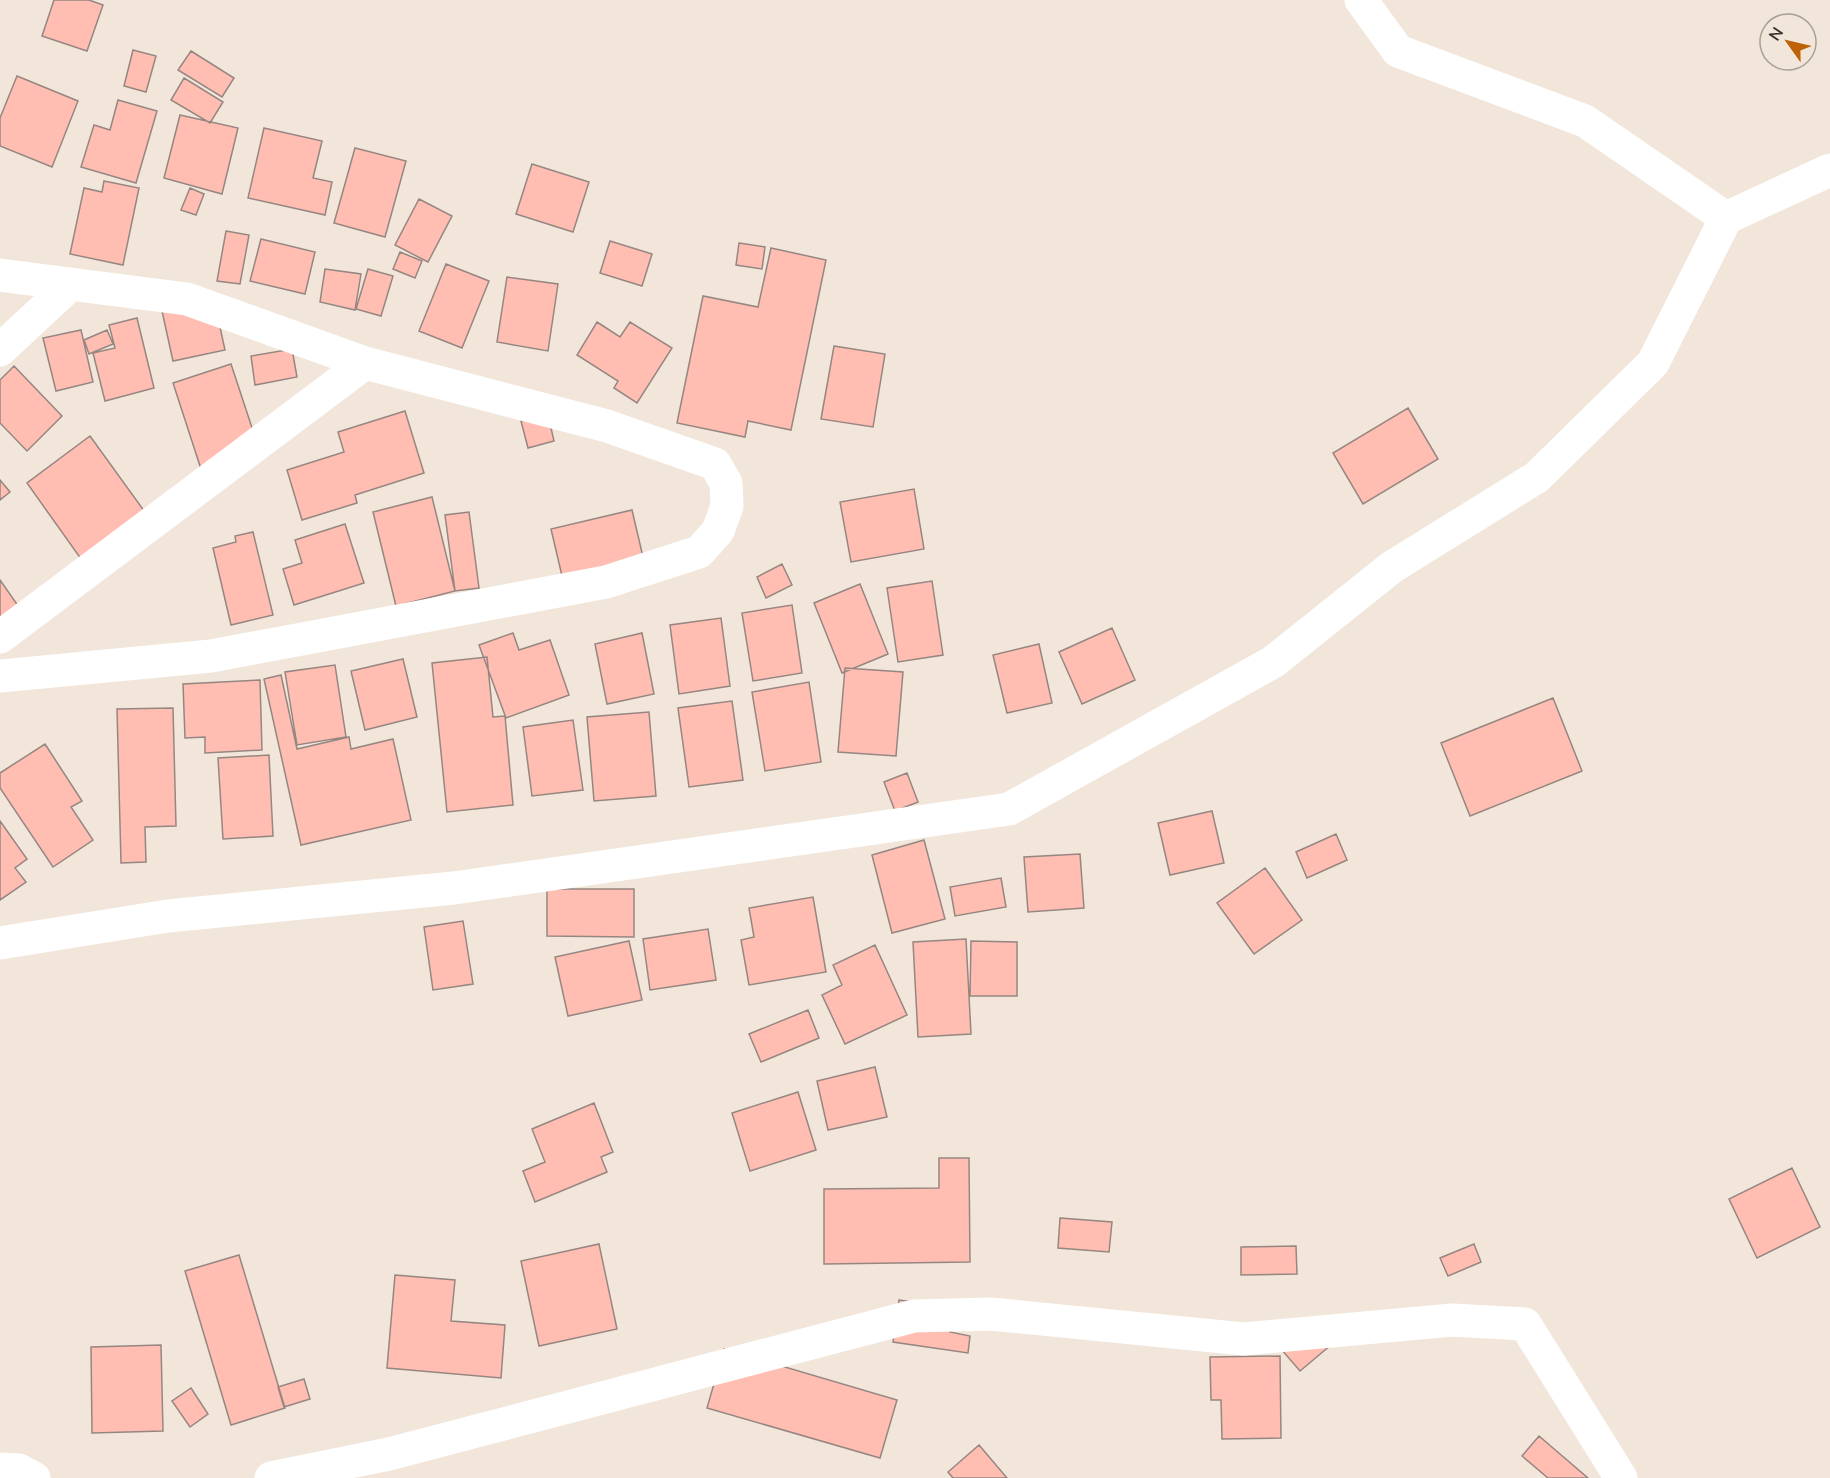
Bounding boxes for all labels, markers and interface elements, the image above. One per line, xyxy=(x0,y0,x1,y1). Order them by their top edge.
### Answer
north arrow xyxy=(1758,12,1818,72)
text: N xyxy=(1764,23,1789,45)

